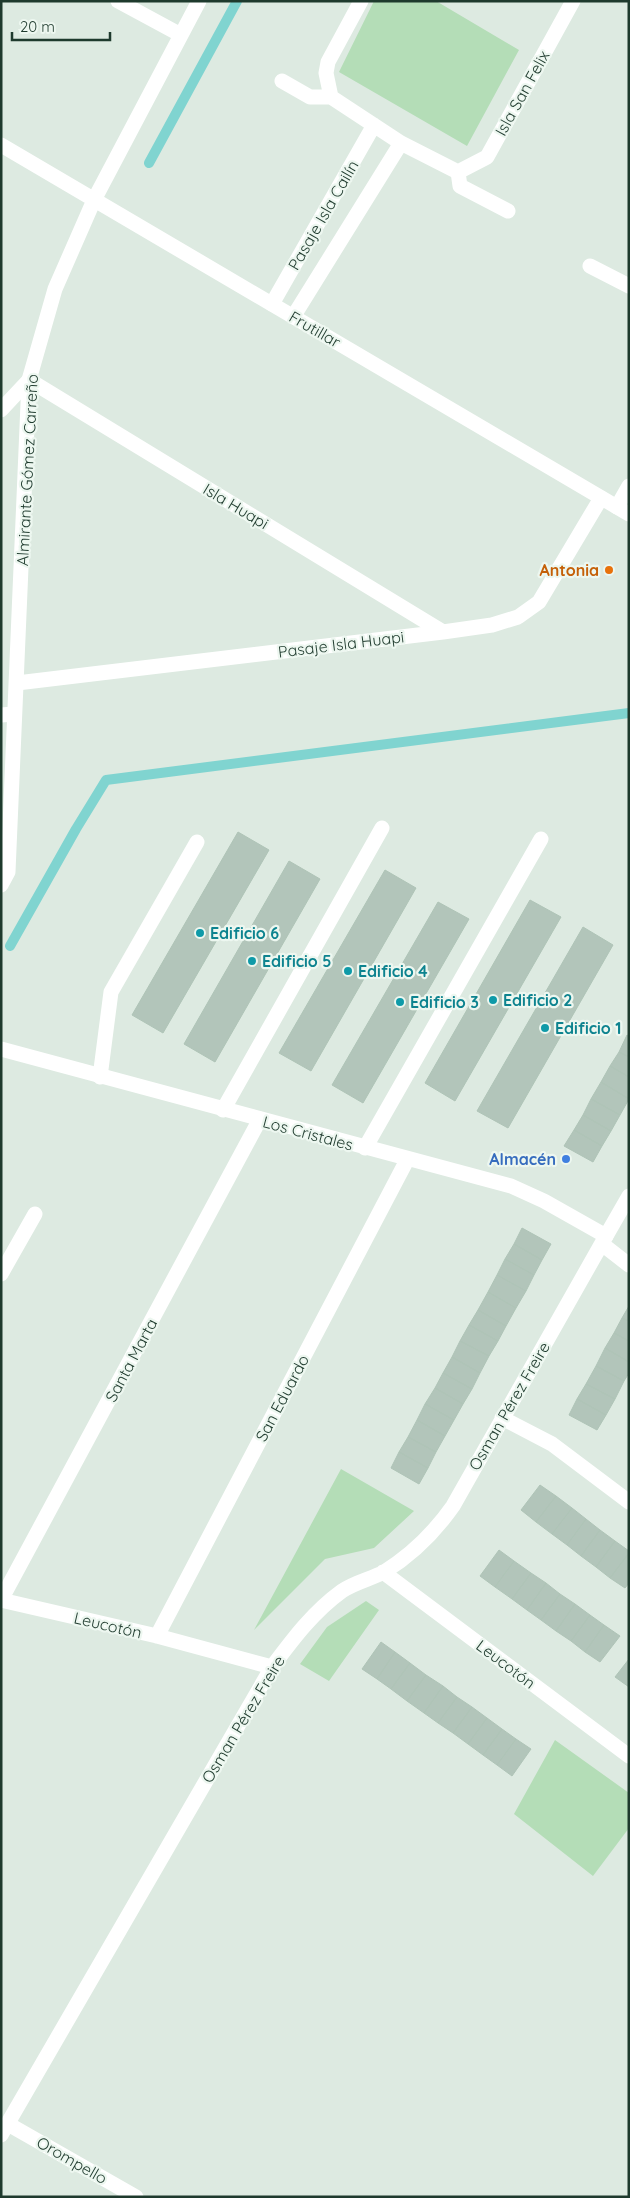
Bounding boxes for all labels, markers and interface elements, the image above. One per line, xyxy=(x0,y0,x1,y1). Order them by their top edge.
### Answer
scale bar xyxy=(12,10,110,42)
text: 20 m xyxy=(20,17,55,36)
street label: Isla San Felix xyxy=(490,47,554,139)
street label: Pasaje Isla Cailín xyxy=(283,157,363,273)
street label: Frutillar xyxy=(286,306,344,352)
street label: Almirante Gómez Carreño xyxy=(12,373,42,567)
street label: Isla Huapi xyxy=(200,479,272,533)
place label: Antonia xyxy=(539,560,599,580)
marker: Antonia xyxy=(603,564,615,576)
street label: Pasaje Isla Huapi xyxy=(277,626,405,662)
place label: Edificio 6 xyxy=(210,923,279,943)
marker: Edificio 6 xyxy=(194,927,206,939)
place label: Edificio 5 xyxy=(262,951,331,971)
marker: Edificio 5 xyxy=(246,955,258,967)
place label: Edificio 4 xyxy=(358,961,428,981)
marker: Edificio 4 xyxy=(342,965,354,977)
place label: Edificio 2 xyxy=(503,990,572,1010)
place label: Edificio 3 xyxy=(410,992,479,1012)
marker: Edificio 2 xyxy=(487,994,499,1006)
marker: Edificio 3 xyxy=(394,996,406,1008)
place label: Edificio 1 xyxy=(555,1018,621,1038)
marker: Edificio 1 xyxy=(539,1022,551,1034)
street label: Los Cristales xyxy=(261,1111,355,1155)
place label: Almacén xyxy=(489,1149,556,1169)
marker: Almacén xyxy=(560,1153,572,1165)
street label: Santa Marta xyxy=(101,1315,161,1405)
street label: Osman Pérez Freire xyxy=(464,1338,554,1474)
street label: San Eduardo xyxy=(251,1351,313,1445)
street label: Leucotón xyxy=(72,1608,144,1642)
street label: Leucotón xyxy=(472,1635,540,1693)
street label: Osman Pérez Freire xyxy=(197,1652,289,1786)
street label: Orompello xyxy=(33,2132,111,2188)

